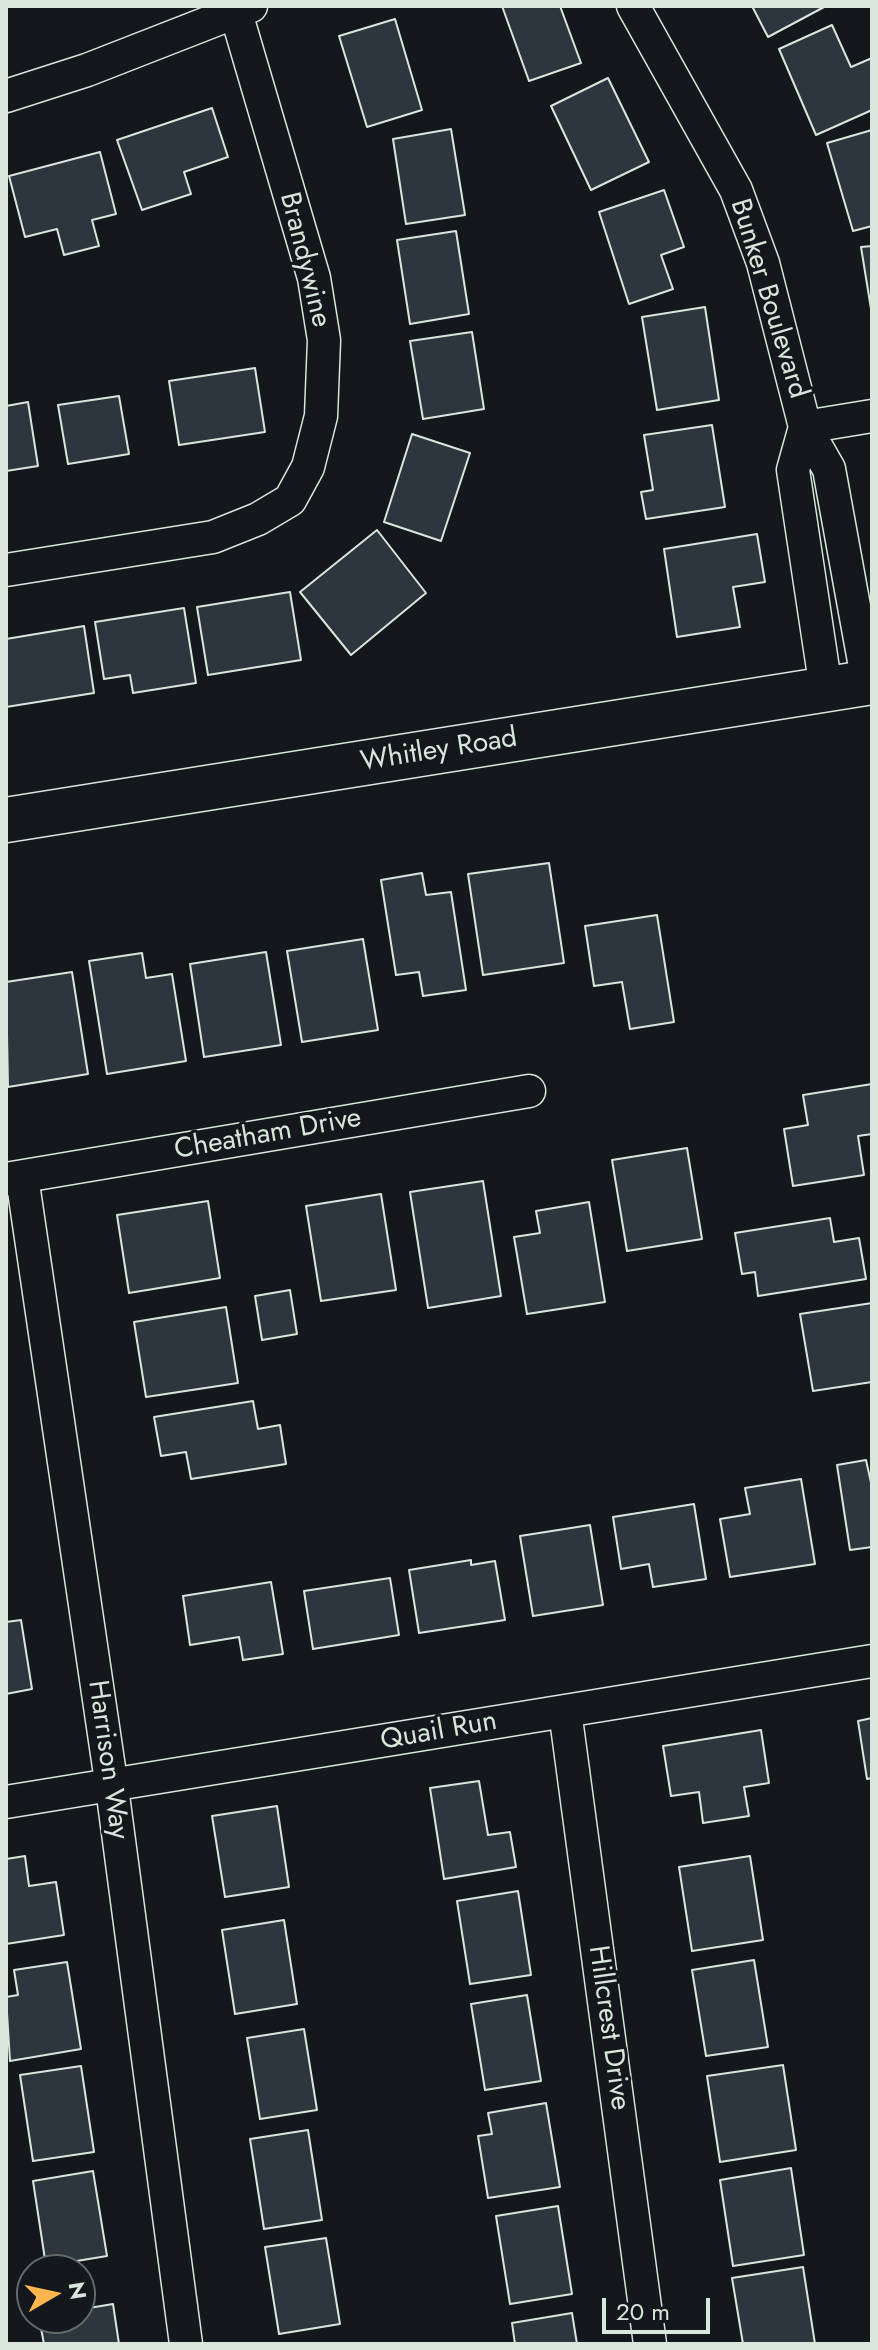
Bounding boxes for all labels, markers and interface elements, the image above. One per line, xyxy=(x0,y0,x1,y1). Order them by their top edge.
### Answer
street label: Brandywine xyxy=(271,189,337,331)
street label: Bunker Boulevard xyxy=(722,195,814,403)
street label: Whitley Road xyxy=(358,722,520,780)
street label: Cheatham Drive xyxy=(172,1102,364,1168)
street label: Harrison Way xyxy=(79,1678,135,1842)
street label: Quail Run xyxy=(378,1705,500,1759)
street label: Hillcrest Drive xyxy=(580,1944,636,2112)
north arrow xyxy=(16,2254,96,2334)
text: N xyxy=(61,2279,95,2302)
scale bar xyxy=(606,2282,714,2332)
text: 20 m xyxy=(616,2294,670,2329)

